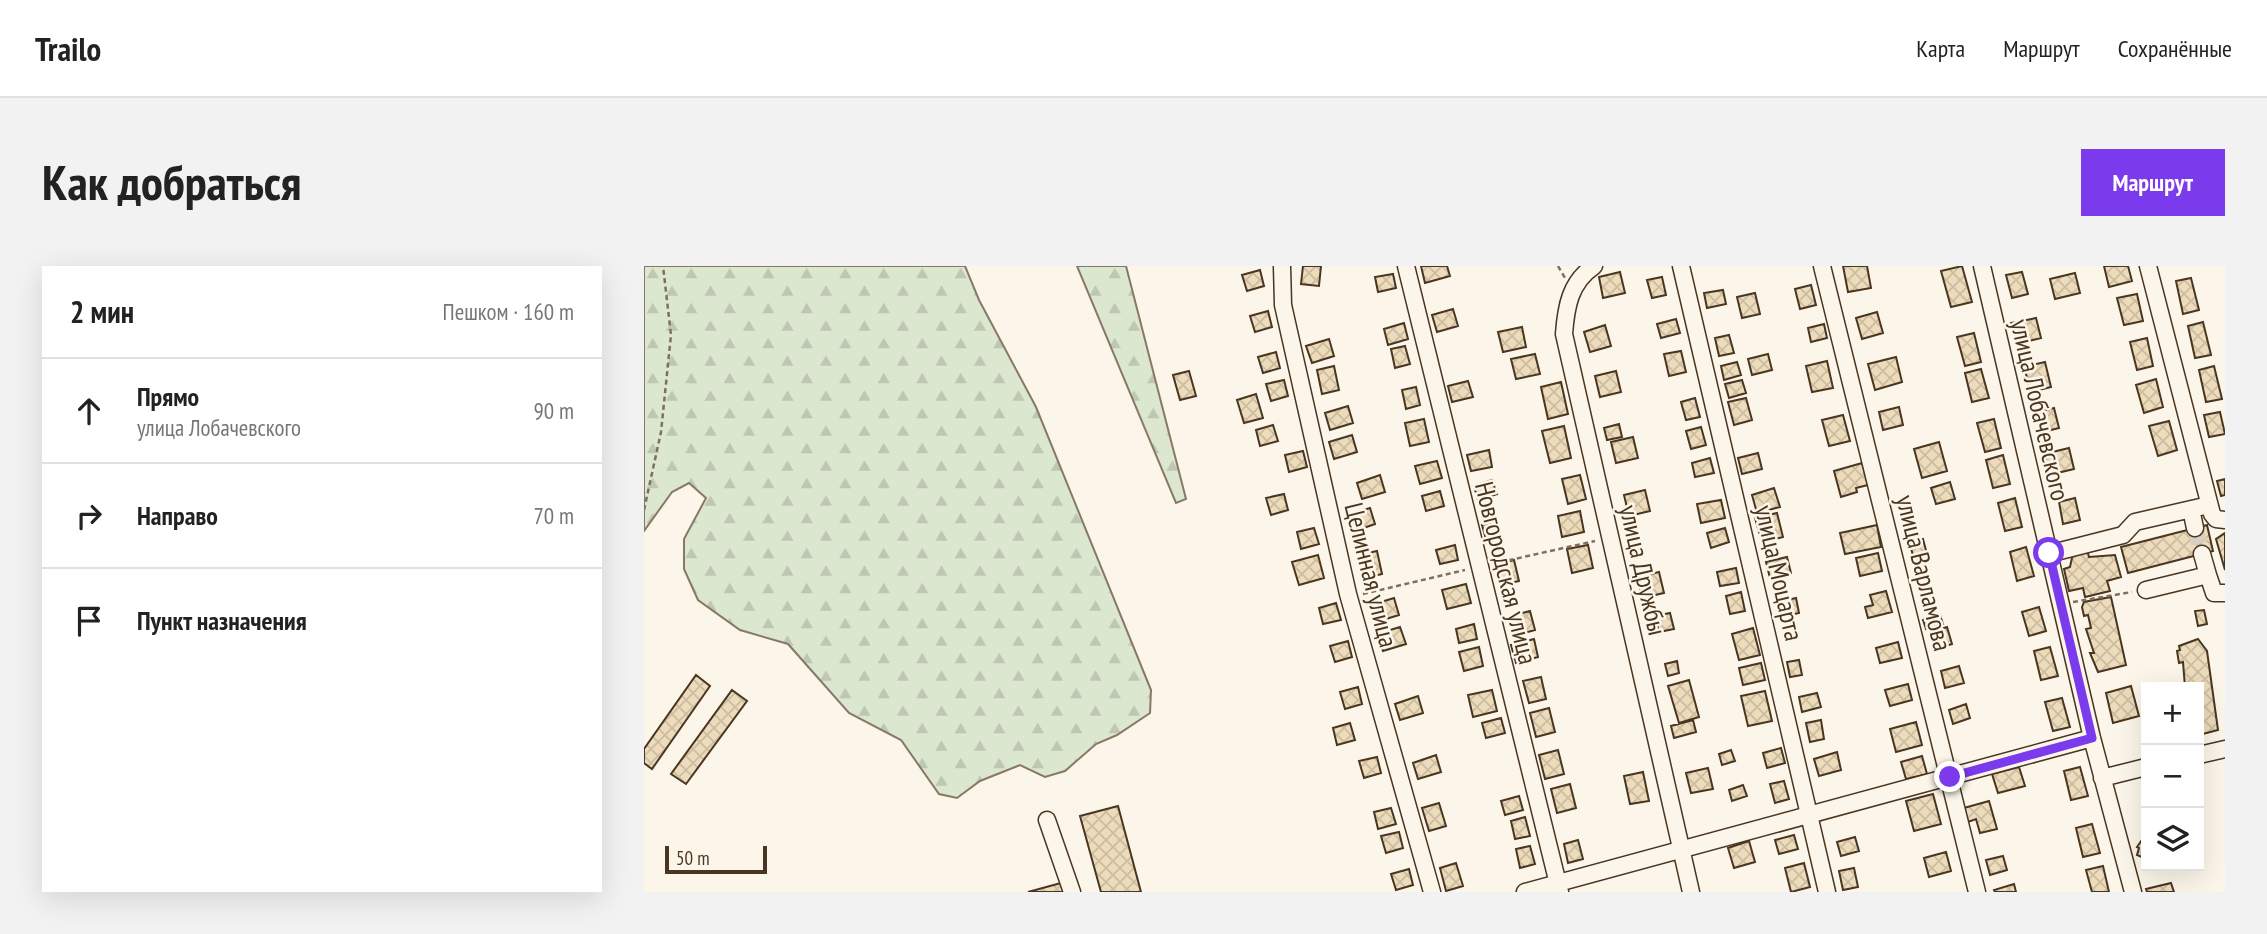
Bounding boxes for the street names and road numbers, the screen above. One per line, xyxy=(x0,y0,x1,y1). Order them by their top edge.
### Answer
street label: улица Лобачевского xyxy=(2004,316,2077,504)
street label: Новгородская улица xyxy=(1468,478,1545,667)
street label: улица Варламова xyxy=(1889,492,1960,654)
street label: Целинная улица xyxy=(1338,499,1405,651)
street label: улица Дружбы xyxy=(1613,502,1674,638)
street label: улица Моцарта xyxy=(1748,502,1811,644)

